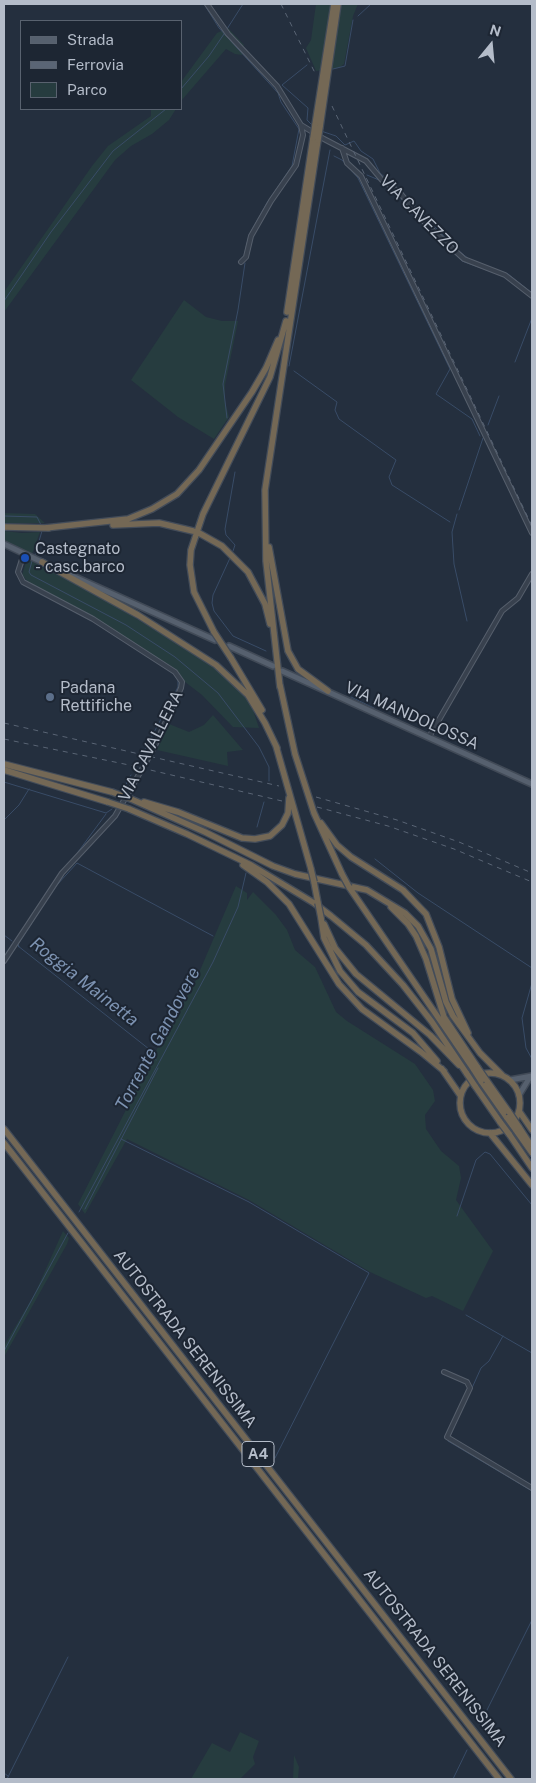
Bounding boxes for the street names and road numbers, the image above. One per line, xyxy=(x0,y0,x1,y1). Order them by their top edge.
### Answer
street label: VIA CAVEZZO xyxy=(375,171,463,259)
street label: VIA MANDOLOSSA xyxy=(342,678,482,754)
street label: VIA CAVALLERA xyxy=(115,687,187,805)
street label: AUTOSTRADA SERENISSIMA xyxy=(109,1246,261,1432)
road number: A4 xyxy=(242,1442,274,1466)
street label: AUTOSTRADA SERENISSIMA xyxy=(359,1565,511,1751)

